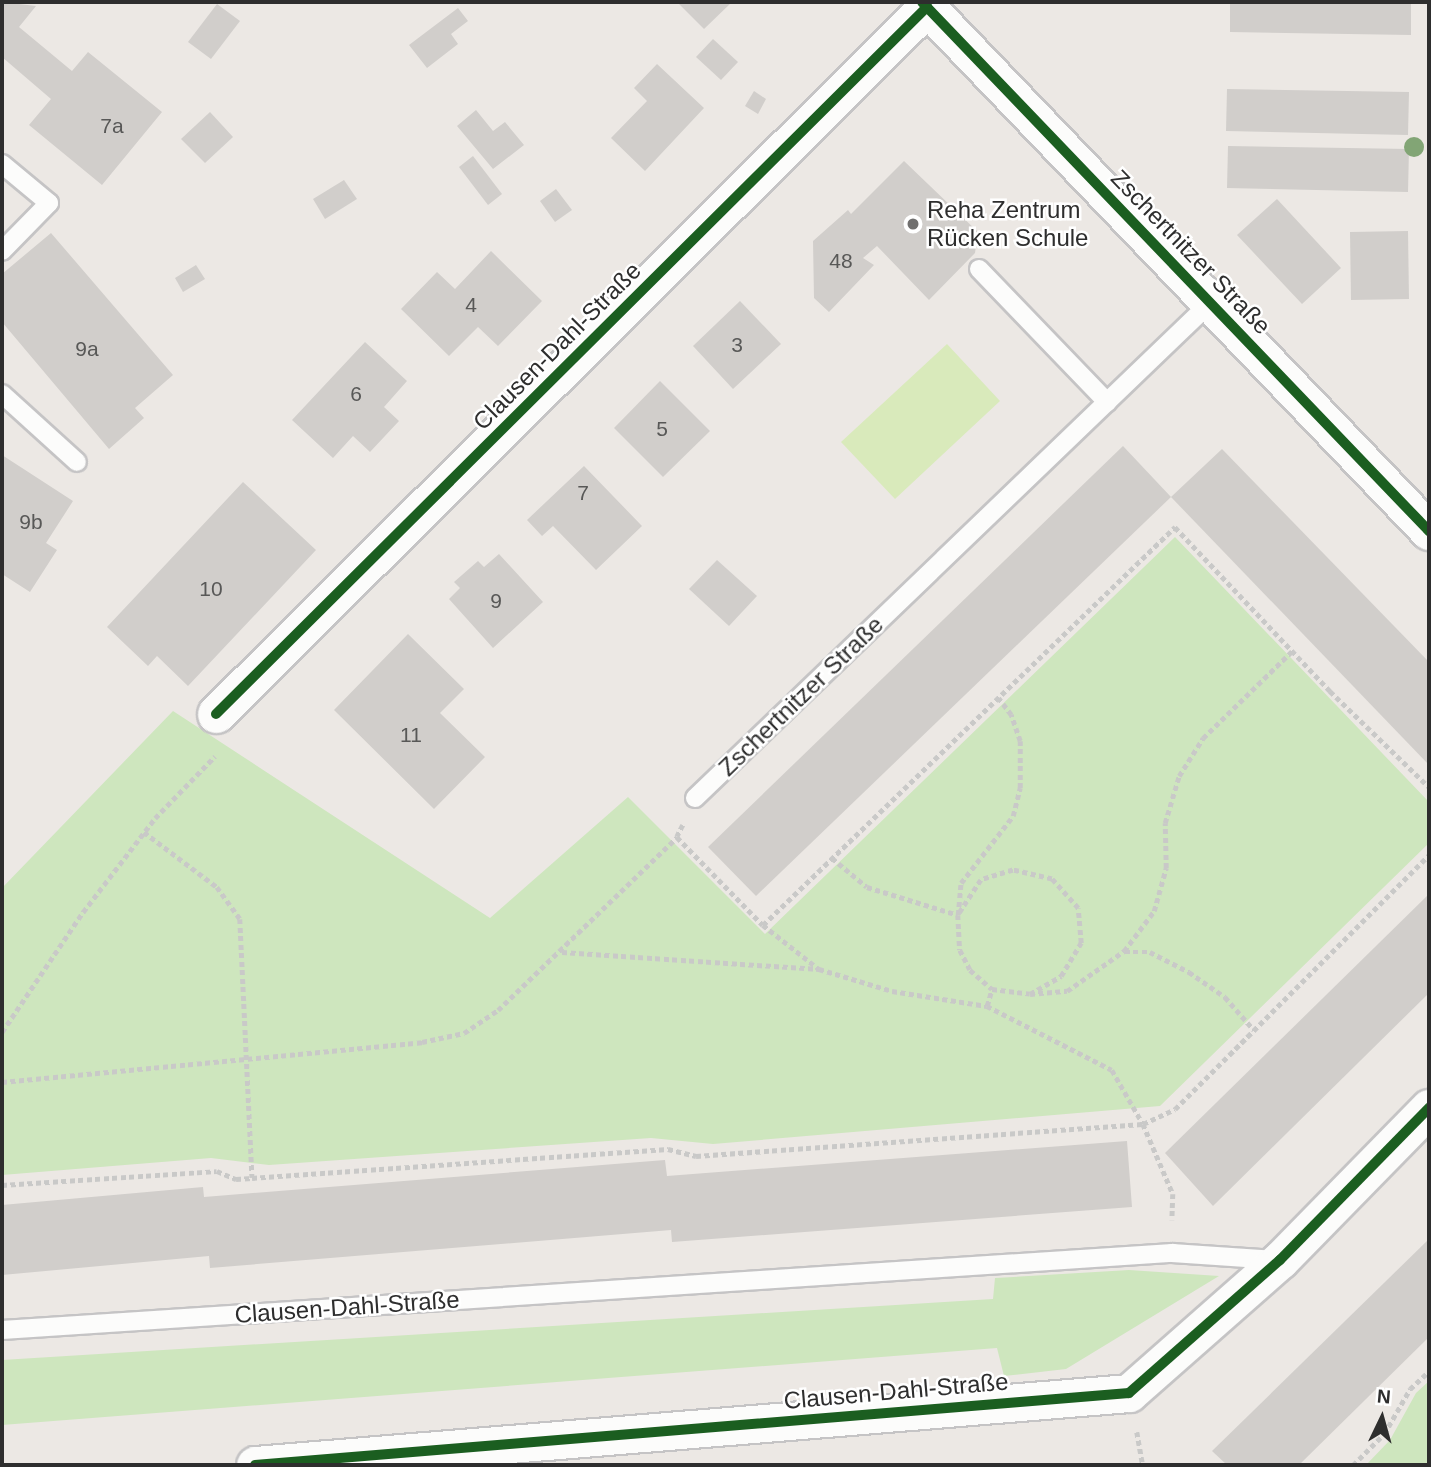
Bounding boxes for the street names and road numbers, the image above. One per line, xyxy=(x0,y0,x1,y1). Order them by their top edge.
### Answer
street label: Zschertnitzer Straße xyxy=(1105,164,1277,340)
street label: Clausen-Dahl-Straße xyxy=(467,256,647,436)
street label: Zschertnitzer Straße xyxy=(713,610,889,782)
street label: Clausen-Dahl-Straße xyxy=(234,1285,460,1329)
street label: Clausen-Dahl-Straße xyxy=(782,1367,1010,1415)

